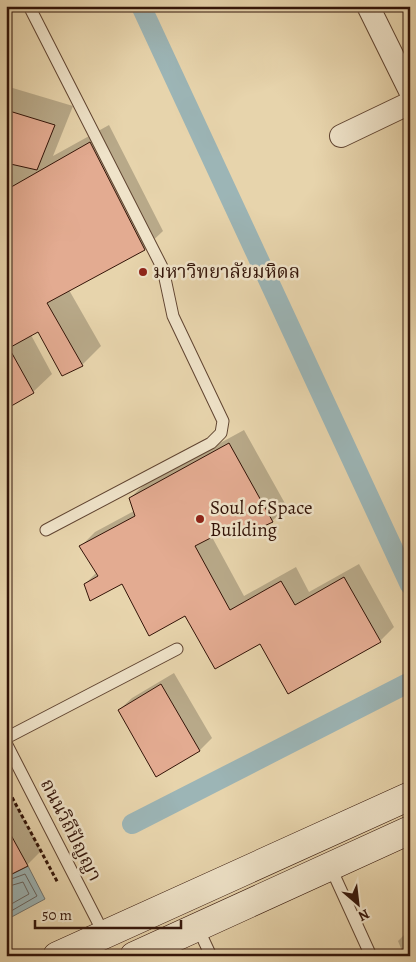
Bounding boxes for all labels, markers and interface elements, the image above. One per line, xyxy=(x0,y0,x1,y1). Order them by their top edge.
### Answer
place label: มหาวิทยาลัยมหิดล xyxy=(153,259,300,285)
marker: มหาวิทยาลัยมหิดล xyxy=(137,266,149,278)
place label: Soul of Space Building xyxy=(210,495,313,543)
marker: Soul of Space Building xyxy=(194,513,206,525)
street label: ถนนวิถีปัญญา xyxy=(34,774,108,886)
north arrow xyxy=(334,880,384,930)
scale bar xyxy=(35,897,181,929)
text: N xyxy=(355,904,373,926)
text: 50 m xyxy=(42,905,72,925)

